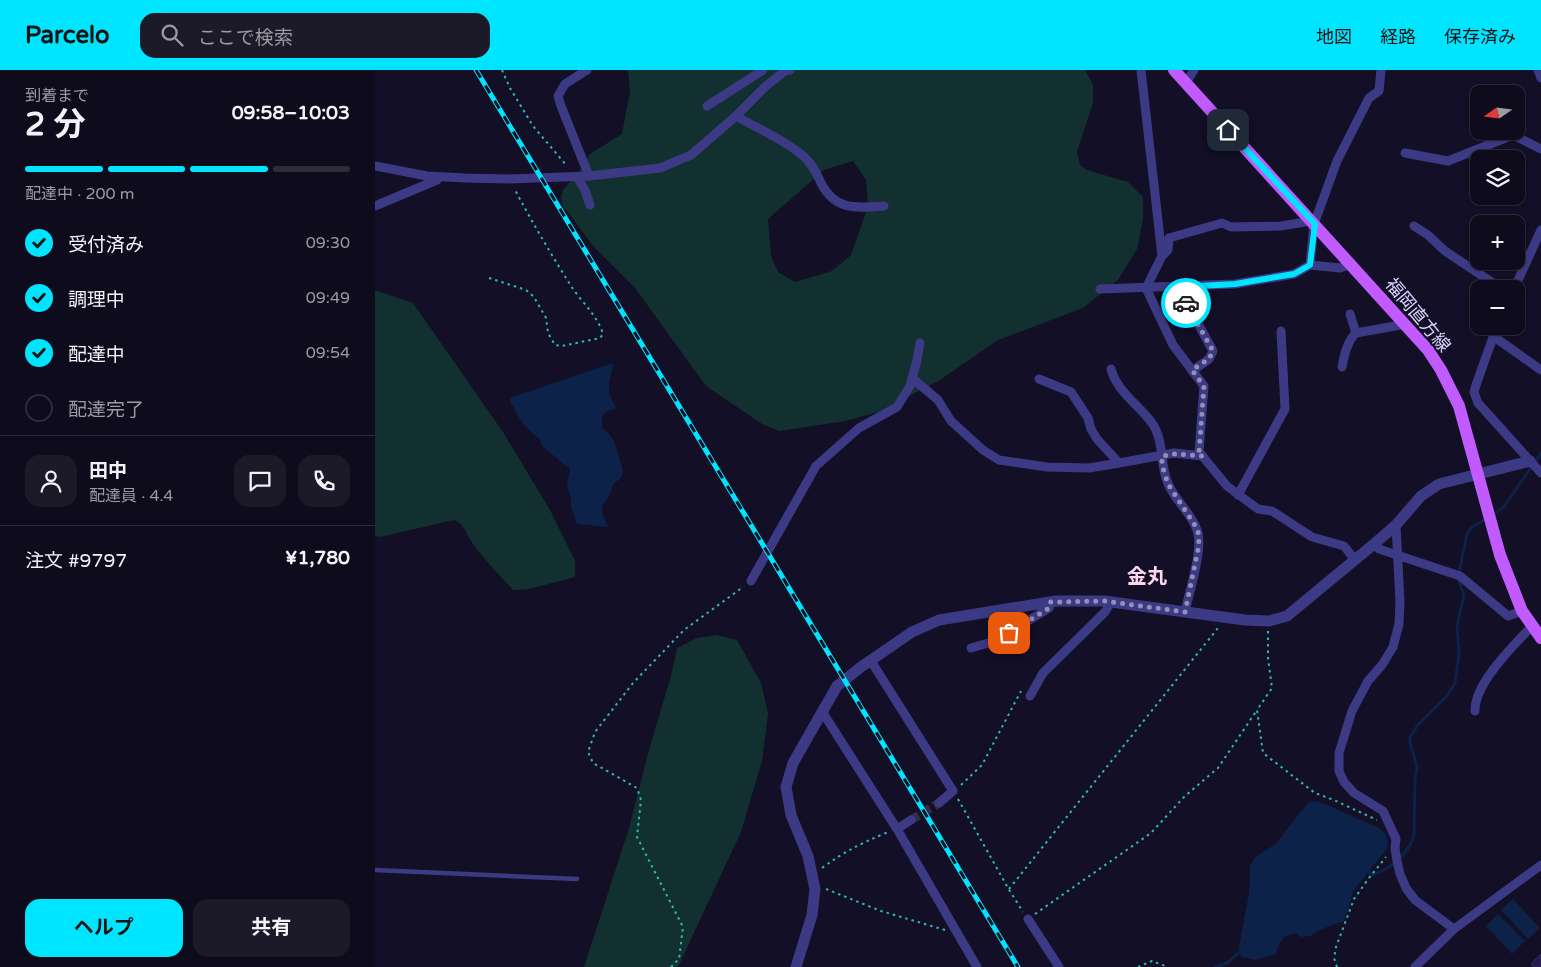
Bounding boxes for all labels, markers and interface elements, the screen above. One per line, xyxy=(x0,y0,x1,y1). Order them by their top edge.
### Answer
search box xyxy=(140,13,490,58)
text: Parcelo xyxy=(25,21,110,50)
icon: search xyxy=(158,21,186,49)
text: 地図 xyxy=(1316,26,1352,48)
text: 経路 xyxy=(1380,26,1416,48)
text: 保存済み xyxy=(1444,26,1516,48)
text: ここで検索 xyxy=(198,27,293,49)
north arrow xyxy=(1470,85,1525,140)
map controls xyxy=(1470,85,1525,335)
text: 到着まで xyxy=(25,86,89,106)
text: 09:58–10:03 xyxy=(232,102,350,124)
text: 2 分 xyxy=(25,106,85,144)
pin xyxy=(1207,109,1249,151)
icon: home xyxy=(1214,116,1242,144)
button: layers xyxy=(1470,150,1525,205)
text: 配達中 · 200 m xyxy=(25,184,134,204)
button: + xyxy=(1470,215,1525,270)
icon: check xyxy=(25,229,53,257)
text: 09:30 xyxy=(306,233,350,253)
text: 受付済み xyxy=(68,234,144,256)
street label: 福岡直方線 xyxy=(1381,273,1455,357)
courier xyxy=(1161,278,1211,328)
button: − xyxy=(1470,280,1525,335)
icon: check xyxy=(25,284,53,312)
text: 09:49 xyxy=(306,288,350,308)
text: 調理中 xyxy=(68,289,125,311)
icon: car xyxy=(1172,289,1200,317)
icon: check xyxy=(25,339,53,367)
text: 09:54 xyxy=(306,343,350,363)
text: 配達中 xyxy=(68,344,125,366)
text: 配達完了 xyxy=(68,399,144,421)
button: person xyxy=(25,455,77,507)
button: chat xyxy=(234,455,286,507)
button: phone xyxy=(298,455,350,507)
text: 田中 xyxy=(89,460,127,482)
text: 配達員 · 4.4 xyxy=(89,486,173,506)
text: ¥1,780 xyxy=(285,547,350,569)
text: 注文 #9797 xyxy=(25,550,127,572)
district label: 金丸 xyxy=(1127,565,1167,589)
pin xyxy=(988,612,1030,654)
icon: bag xyxy=(995,619,1023,647)
button: ヘルプ xyxy=(25,899,183,957)
button: 共有 xyxy=(193,899,350,957)

